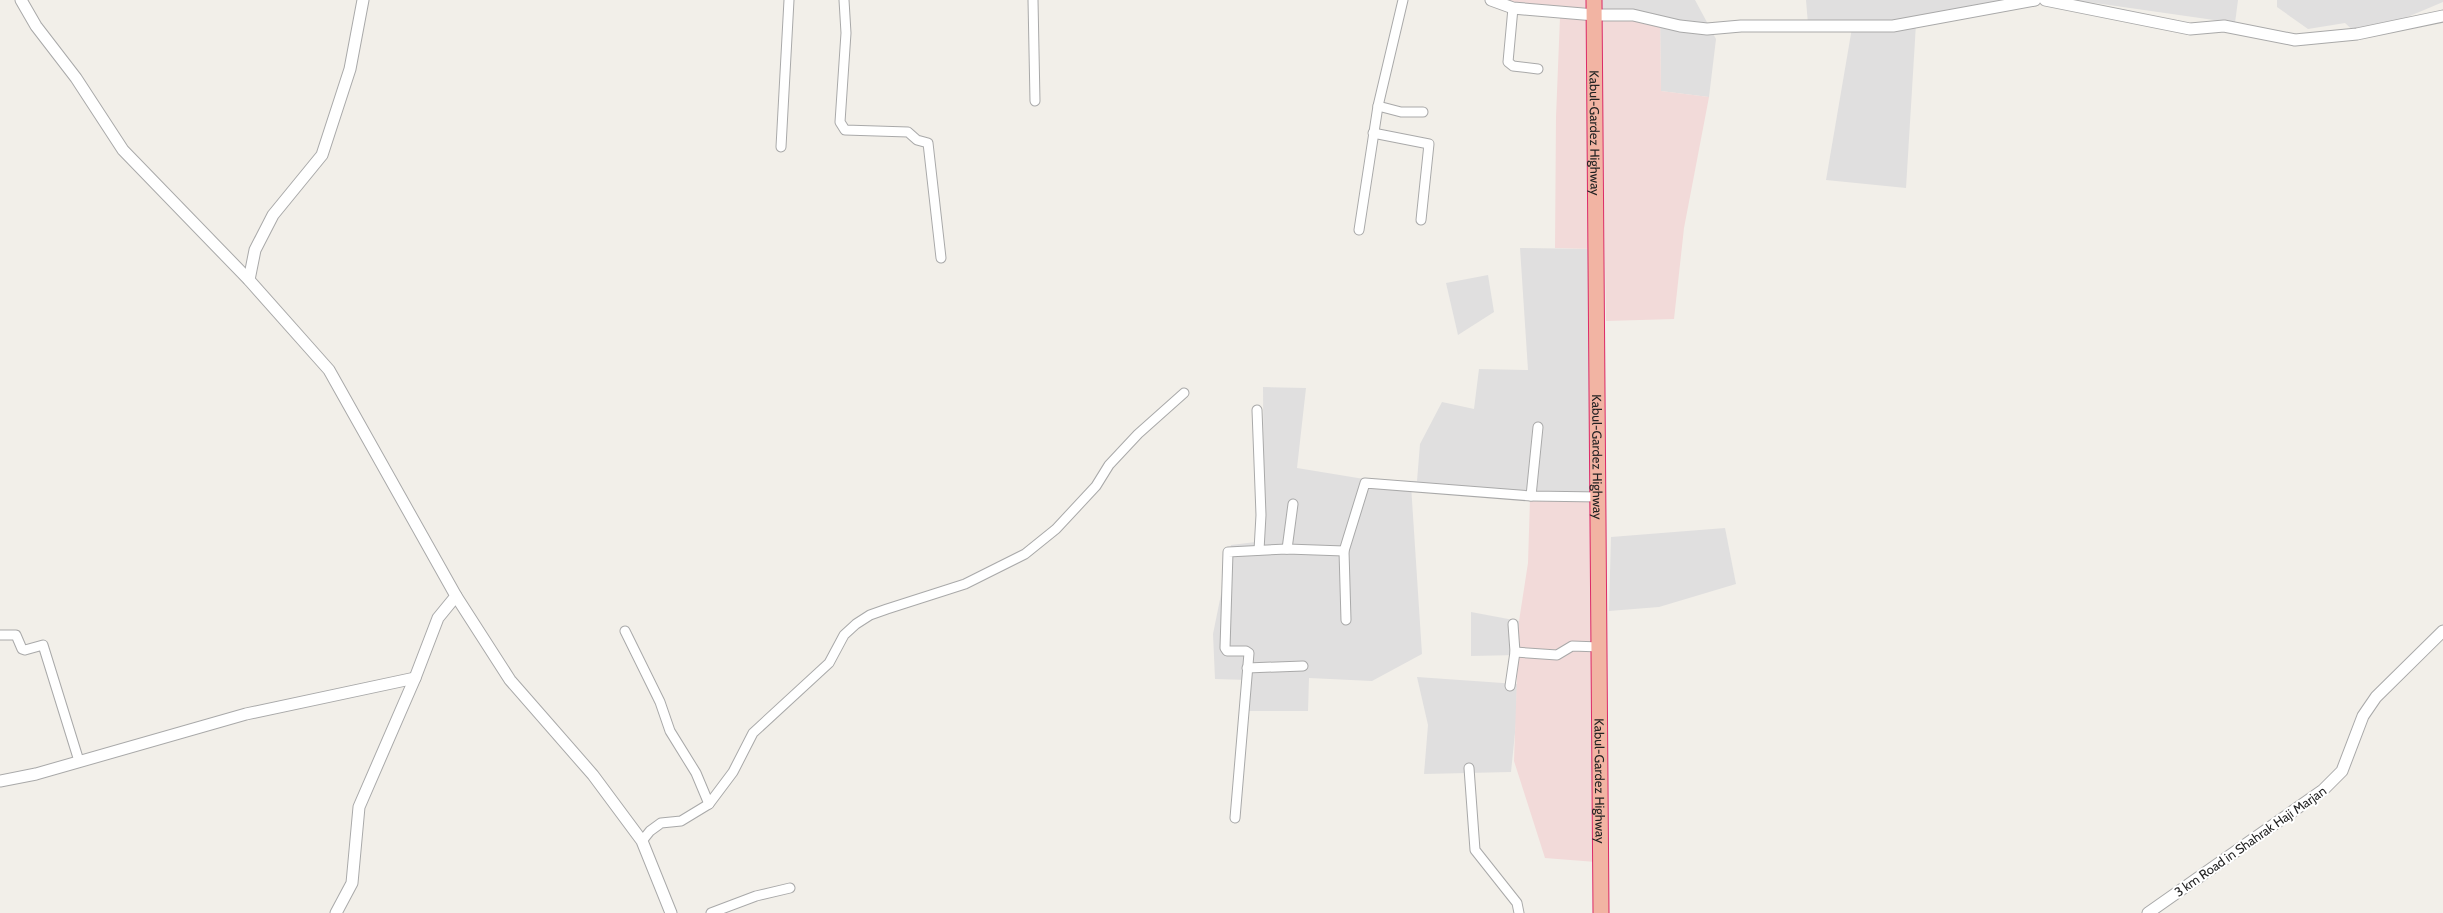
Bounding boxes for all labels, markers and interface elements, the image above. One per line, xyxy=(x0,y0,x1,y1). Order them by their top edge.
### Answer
street label: Kabul-Gardez Highway xyxy=(1587,70,1604,196)
street label: Kabul-Gardez Highway xyxy=(1589,394,1606,520)
street label: Kabul-Gardez Highway xyxy=(1592,718,1608,844)
street label: 3 km Road in Shahrak Haji Marjan xyxy=(2171,782,2330,901)

